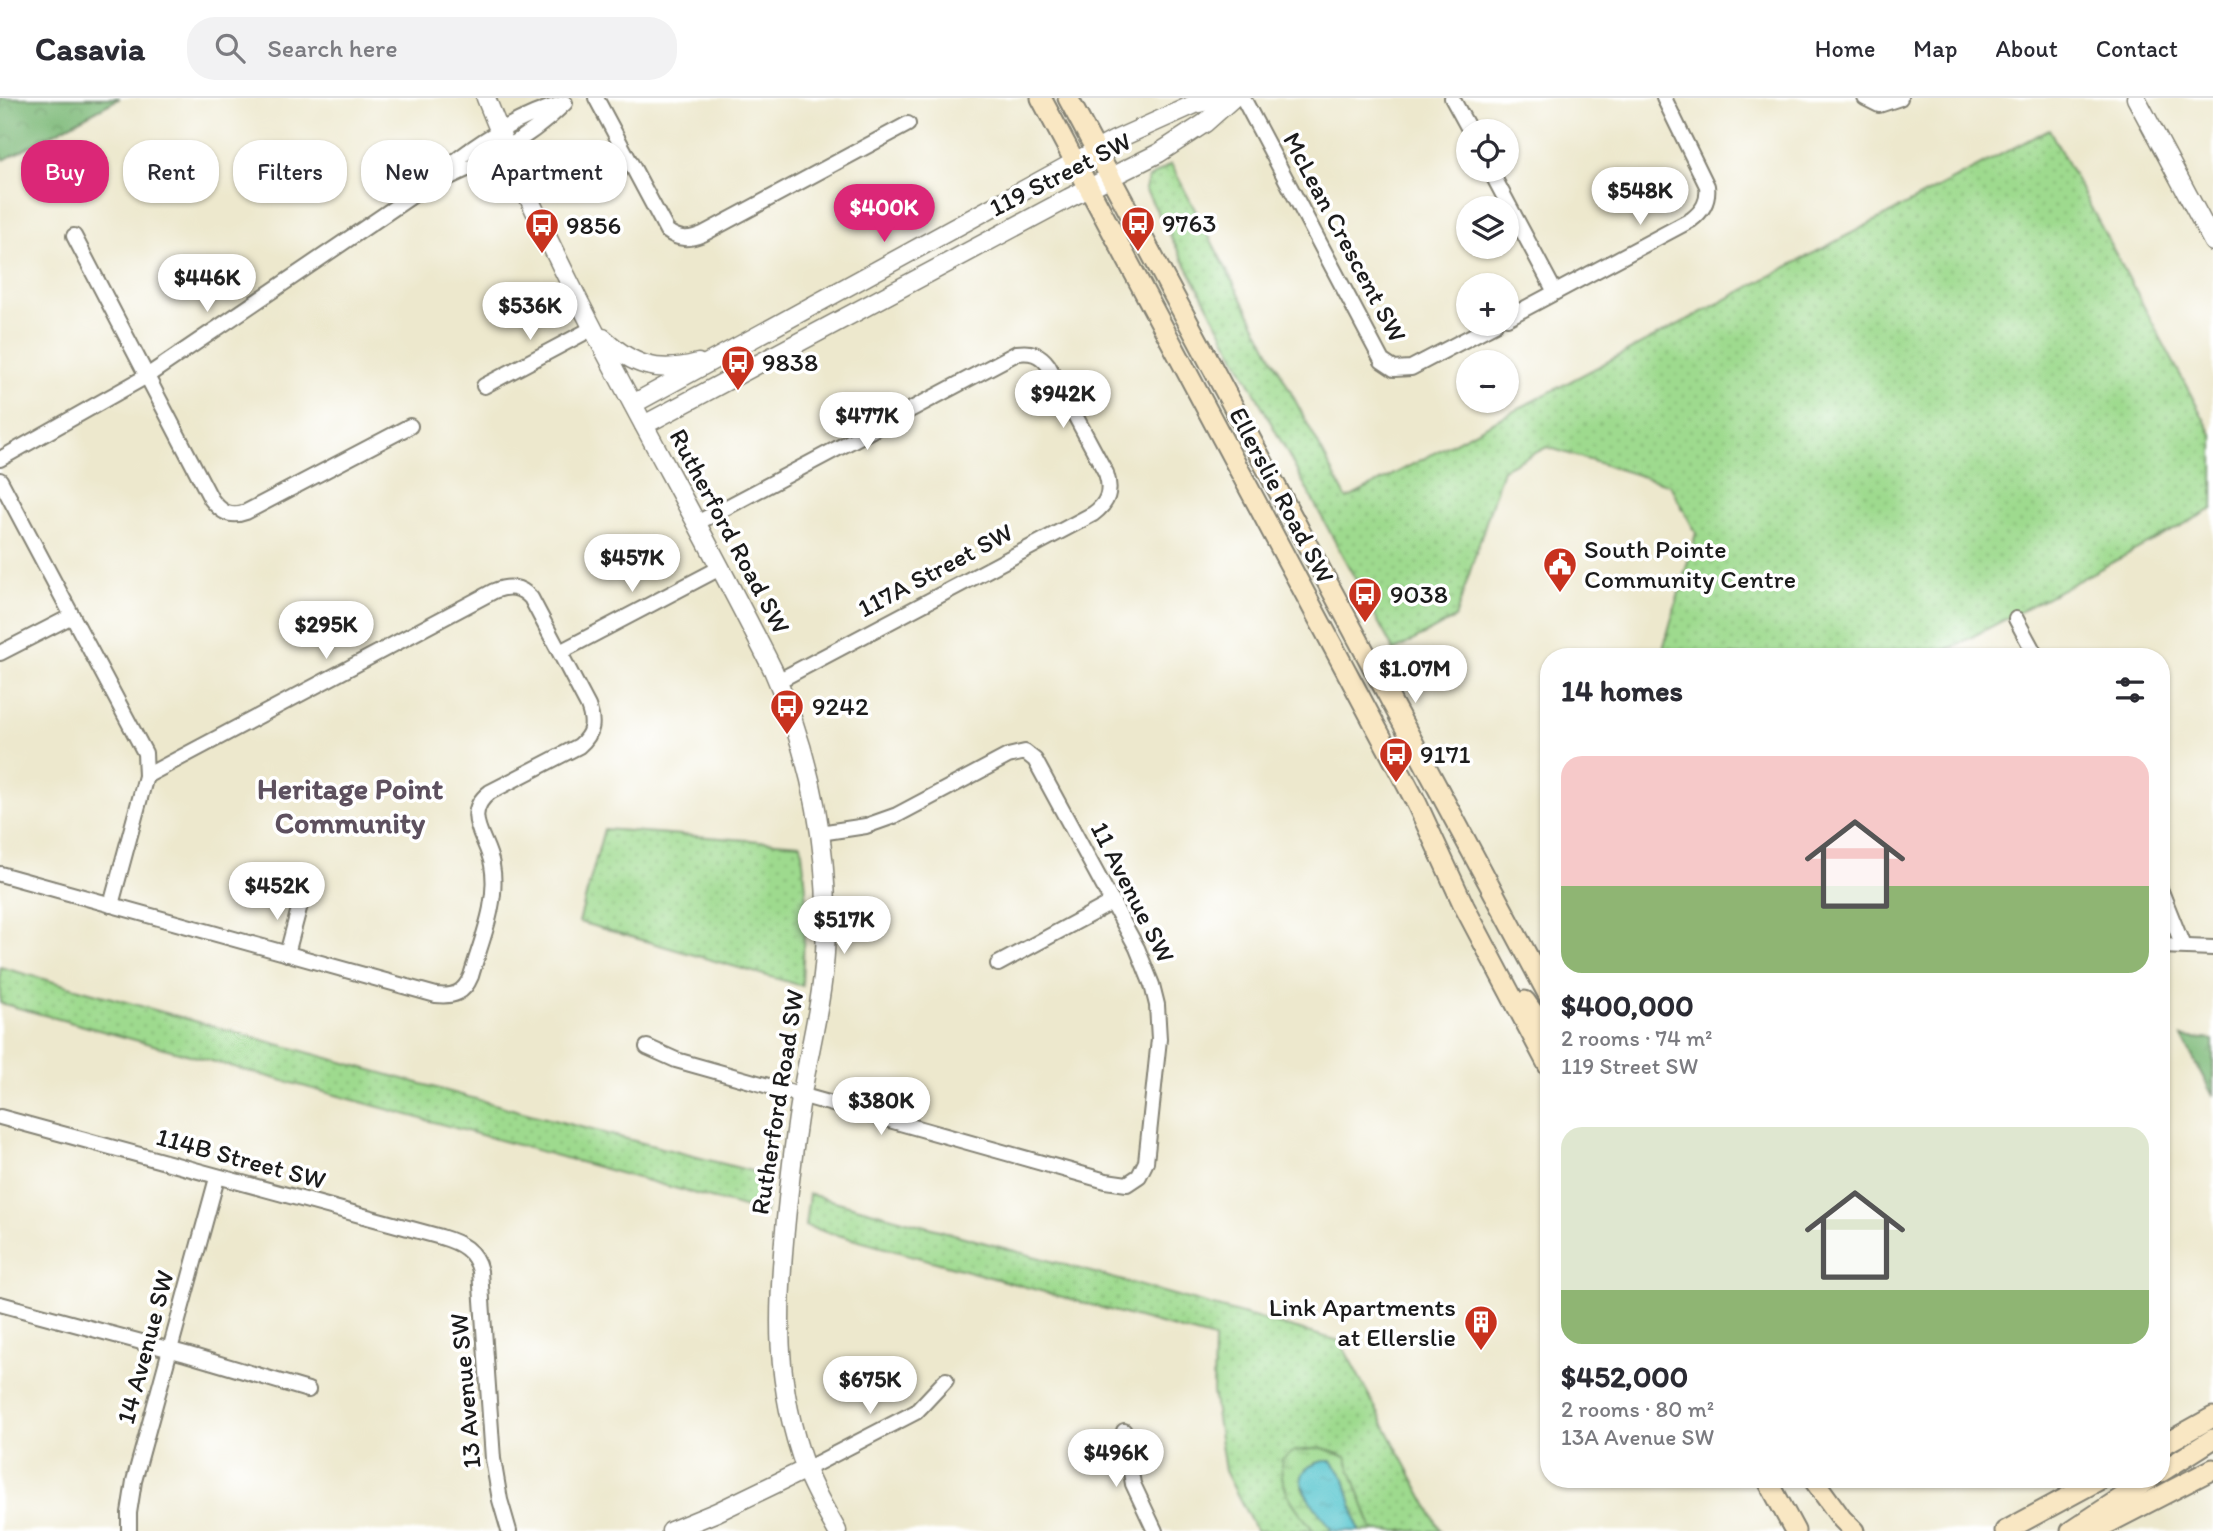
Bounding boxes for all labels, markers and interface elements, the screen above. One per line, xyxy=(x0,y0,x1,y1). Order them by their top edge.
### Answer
search box xyxy=(187,17,677,80)
text: Casavia xyxy=(35,29,145,68)
icon: search xyxy=(211,29,249,67)
text: Search here xyxy=(267,32,398,64)
text: Home xyxy=(1815,34,1875,63)
text: Map xyxy=(1913,34,1957,63)
text: About xyxy=(1995,34,2058,63)
text: Contact xyxy=(2096,34,2178,63)
map controls xyxy=(1456,119,1519,413)
button: locate xyxy=(1456,119,1519,182)
street label: 119 Street SW xyxy=(984,125,1136,223)
street label: McLean Crescent SW xyxy=(1276,127,1414,347)
chip: Buy xyxy=(21,140,109,203)
chip: Rent xyxy=(123,140,219,203)
chip: Filters xyxy=(233,140,347,203)
chip: New xyxy=(361,140,453,203)
chip: Apartment xyxy=(467,140,627,203)
pin: $548K xyxy=(1591,167,1689,227)
text: $548K xyxy=(1608,176,1672,204)
pin: $400K xyxy=(835,184,933,244)
text: $400K xyxy=(850,193,918,221)
button: layers xyxy=(1456,196,1519,259)
bus stop icon: 9763 xyxy=(1119,204,1157,253)
bus stop icon: 9856 xyxy=(523,206,561,255)
place label: 9763 xyxy=(1162,207,1216,239)
place label: 9856 xyxy=(566,209,621,241)
pin: $446K xyxy=(158,254,256,314)
text: $446K xyxy=(174,263,240,291)
button: + xyxy=(1456,273,1519,336)
pin: $536K xyxy=(481,282,579,342)
text: $536K xyxy=(498,291,562,319)
bus stop icon: 9838 xyxy=(719,343,757,392)
place label: 9838 xyxy=(762,346,818,378)
button: − xyxy=(1456,350,1519,413)
pin: $942K xyxy=(1014,370,1112,430)
text: $942K xyxy=(1031,379,1095,407)
pin: $477K xyxy=(818,392,916,452)
text: $477K xyxy=(836,401,899,429)
street label: Ellerslie Road SW xyxy=(1222,402,1342,588)
street label: Rutherford Road SW xyxy=(662,423,798,639)
street label: 117A Street SW xyxy=(852,516,1018,624)
place label: South Pointe Community Centre xyxy=(1584,533,1796,595)
pin: $457K xyxy=(583,534,681,594)
text: $457K xyxy=(600,543,664,571)
public building icon: South Pointe Community Centre xyxy=(1541,545,1579,594)
bus stop icon: 9038 xyxy=(1346,575,1384,624)
place label: 9038 xyxy=(1390,578,1448,610)
pin: $295K xyxy=(277,602,375,661)
text: $295K xyxy=(295,610,357,638)
pin: $1.07M xyxy=(1358,646,1472,705)
text: $1.07M xyxy=(1379,654,1451,682)
icon: filters xyxy=(2111,671,2149,709)
text: 14 homes xyxy=(1561,672,1683,709)
bus stop icon: 9242 xyxy=(768,687,806,736)
place label: 9242 xyxy=(812,690,869,722)
bus stop icon: 9171 xyxy=(1377,735,1415,784)
place label: 9171 xyxy=(1420,738,1471,770)
district label: Heritage Point Community xyxy=(257,770,444,841)
icon: home xyxy=(1792,801,1918,927)
street label: 11 Avenue SW xyxy=(1084,816,1182,968)
pin: $452K xyxy=(228,862,326,922)
text: $452K xyxy=(245,871,309,899)
pin: $517K xyxy=(795,896,893,956)
text: $517K xyxy=(814,905,874,933)
street label: Rutherford Road SW xyxy=(743,987,811,1217)
text: $400,000 xyxy=(1561,987,1694,1024)
text: 2 rooms · 74 m² xyxy=(1561,1024,1713,1052)
text: 119 Street SW xyxy=(1561,1052,1698,1080)
pin: $380K xyxy=(832,1077,930,1137)
text: $380K xyxy=(848,1086,914,1114)
street label: 114B Street SW xyxy=(153,1120,329,1196)
icon: home xyxy=(1792,1172,1918,1298)
street label: 14 Avenue SW xyxy=(109,1267,181,1427)
place label: Link Apartments at Ellerslie xyxy=(1269,1291,1456,1353)
building icon: Link Apartments at Ellerslie xyxy=(1462,1303,1500,1352)
street label: 13 Avenue SW xyxy=(442,1312,488,1470)
pin: $675K xyxy=(821,1356,919,1416)
text: $452,000 xyxy=(1561,1358,1688,1395)
text: $675K xyxy=(839,1365,901,1393)
text: 2 rooms · 80 m² xyxy=(1561,1395,1714,1423)
text: 13A Avenue SW xyxy=(1561,1423,1714,1451)
pin: $496K xyxy=(1067,1430,1165,1489)
text: $496K xyxy=(1084,1438,1148,1466)

